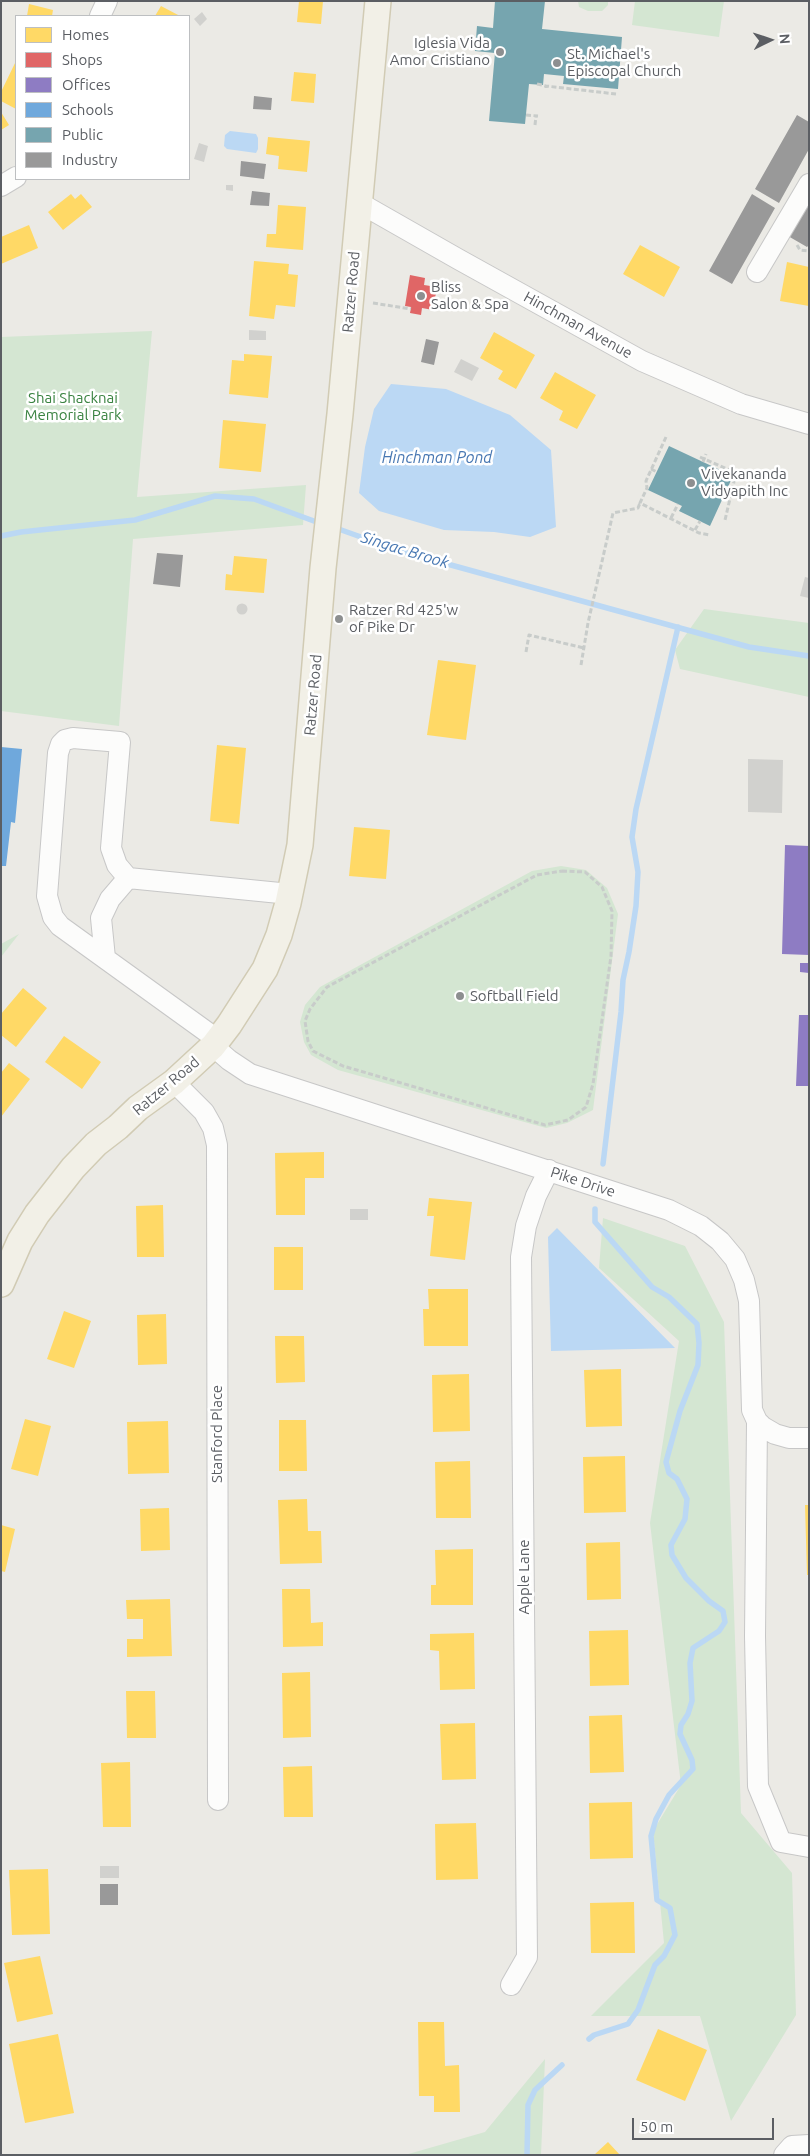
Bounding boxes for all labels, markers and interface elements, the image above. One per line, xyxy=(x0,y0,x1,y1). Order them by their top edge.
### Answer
legend xyxy=(15,15,190,180)
north arrow xyxy=(745,15,795,65)
text: Homes xyxy=(62,26,109,43)
text: N xyxy=(777,33,793,45)
place label: Iglesia Vida Amor Cristiano xyxy=(390,34,490,69)
place label: St. Michael's Episcopal Church xyxy=(567,45,681,80)
marker: Iglesia Vida Amor Cristiano xyxy=(494,46,506,58)
text: Shops xyxy=(62,51,103,68)
marker: St. Michael's Episcopal Church xyxy=(551,57,563,69)
text: Offices xyxy=(62,76,110,93)
text: Schools xyxy=(62,101,113,118)
text: Public xyxy=(62,126,103,143)
text: Industry xyxy=(62,151,117,168)
street label: Ratzer Road xyxy=(338,251,364,333)
place label: Bliss Salon & Spa xyxy=(431,278,509,313)
street label: Hinchman Avenue xyxy=(521,288,635,362)
marker: Bliss Salon & Spa xyxy=(415,290,427,302)
park label: Shai Shacknai Memorial Park xyxy=(24,389,122,424)
water label: Hinchman Pond xyxy=(382,448,492,468)
place label: Vivekananda Vidyapith Inc xyxy=(701,465,788,500)
marker: Vivekananda Vidyapith Inc xyxy=(685,477,697,489)
water label: Singac Brook xyxy=(359,528,451,572)
place label: Ratzer Rd 425'w of Pike Dr xyxy=(349,601,458,636)
marker: Ratzer Rd 425'w of Pike Dr xyxy=(333,613,345,625)
street label: Ratzer Road xyxy=(300,654,326,736)
place label: Softball Field xyxy=(470,987,559,1005)
marker: Softball Field xyxy=(454,990,466,1002)
street label: Ratzer Road xyxy=(129,1053,203,1119)
street label: Pike Drive xyxy=(548,1163,618,1201)
street label: Stanford Place xyxy=(208,1385,226,1483)
street label: Apple Lane xyxy=(515,1539,533,1615)
scale bar xyxy=(635,2108,778,2140)
text: 50 m xyxy=(640,2118,673,2135)

